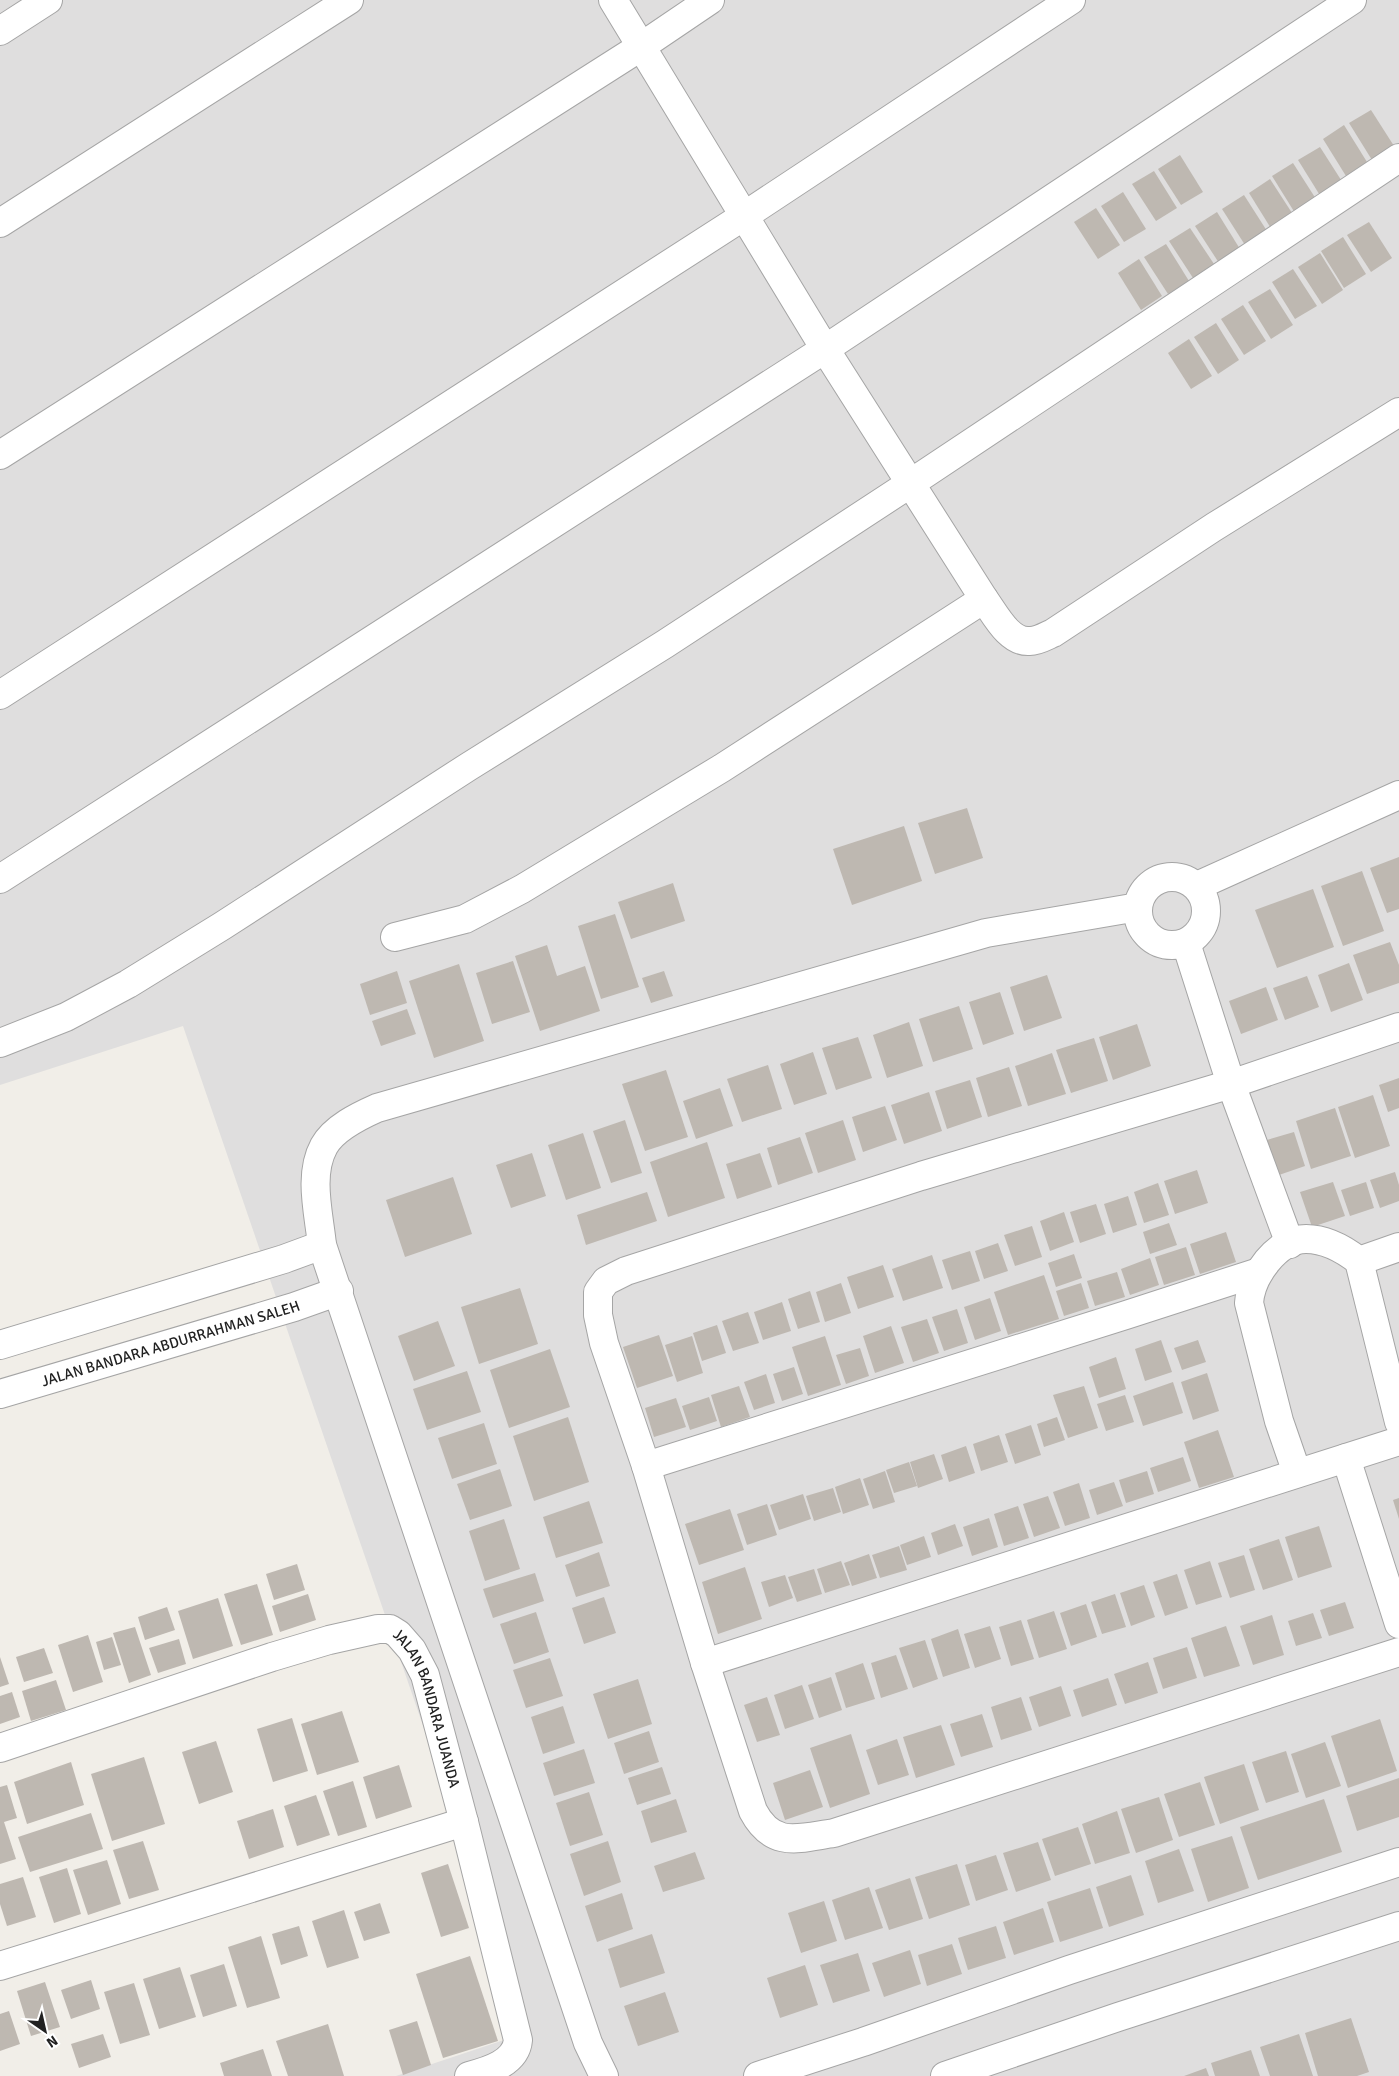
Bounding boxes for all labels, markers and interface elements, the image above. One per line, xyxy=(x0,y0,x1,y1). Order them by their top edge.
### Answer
street label: JALAN BANDARA ABDURRAHMAN SALEH xyxy=(39,1297,302,1390)
street label: JALAN BANDARA JUANDA xyxy=(390,1624,464,1790)
north arrow xyxy=(20,2006,70,2056)
text: N xyxy=(43,2032,61,2051)

